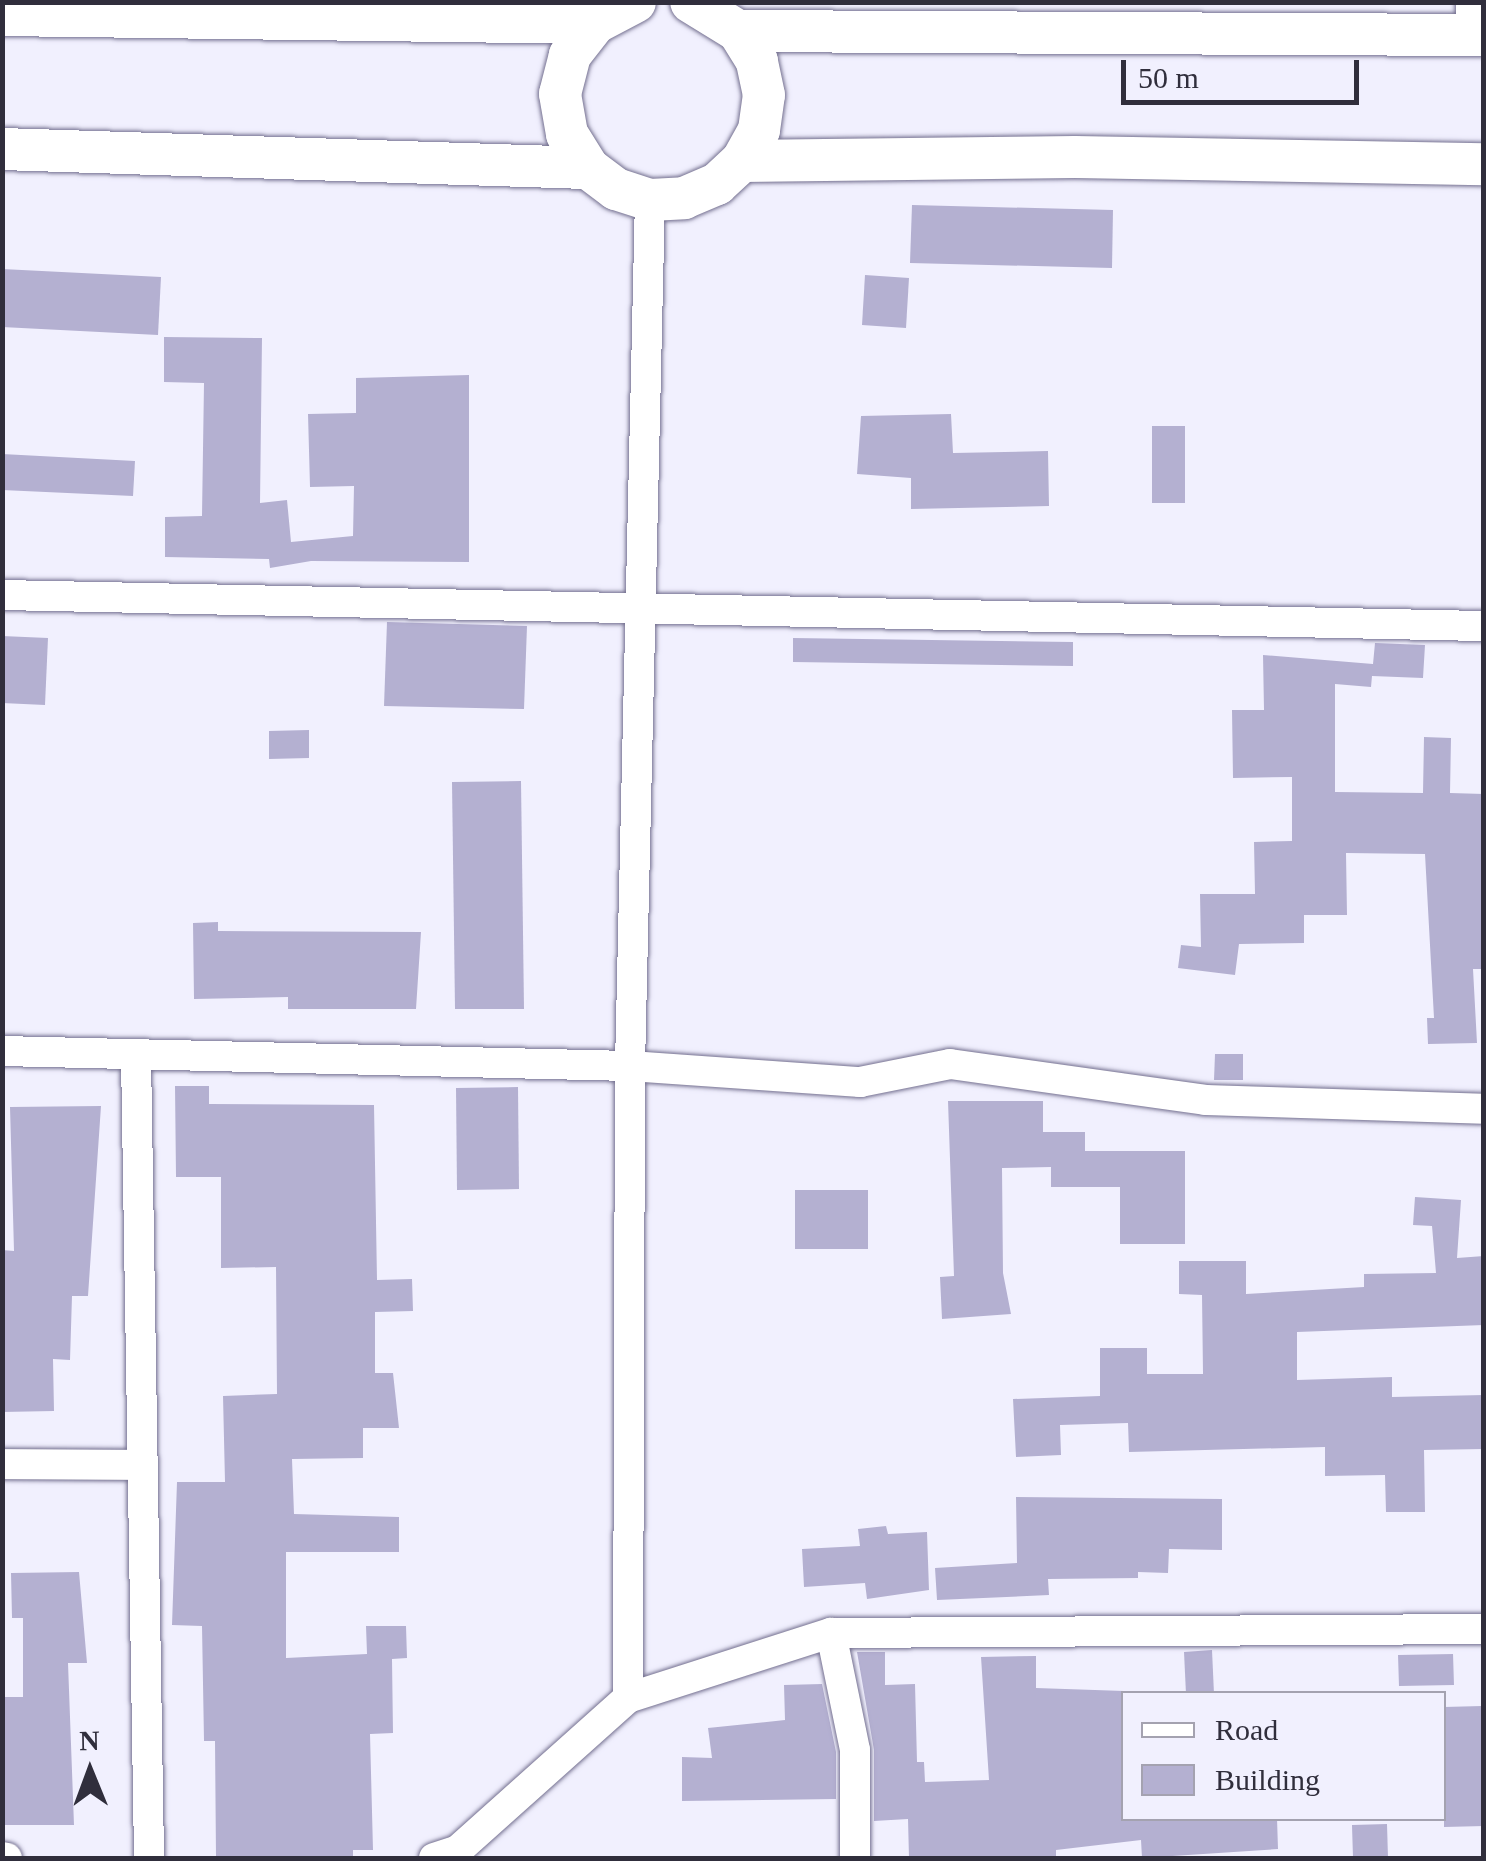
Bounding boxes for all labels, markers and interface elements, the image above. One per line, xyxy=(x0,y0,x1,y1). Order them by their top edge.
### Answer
scale bar xyxy=(1126,40,1364,102)
text: 50 m xyxy=(1138,61,1199,94)
legend xyxy=(1121,1691,1446,1821)
text: Road xyxy=(1215,1713,1278,1746)
north arrow xyxy=(40,1721,140,1821)
text: N xyxy=(79,1725,100,1756)
text: Building xyxy=(1215,1763,1320,1796)

